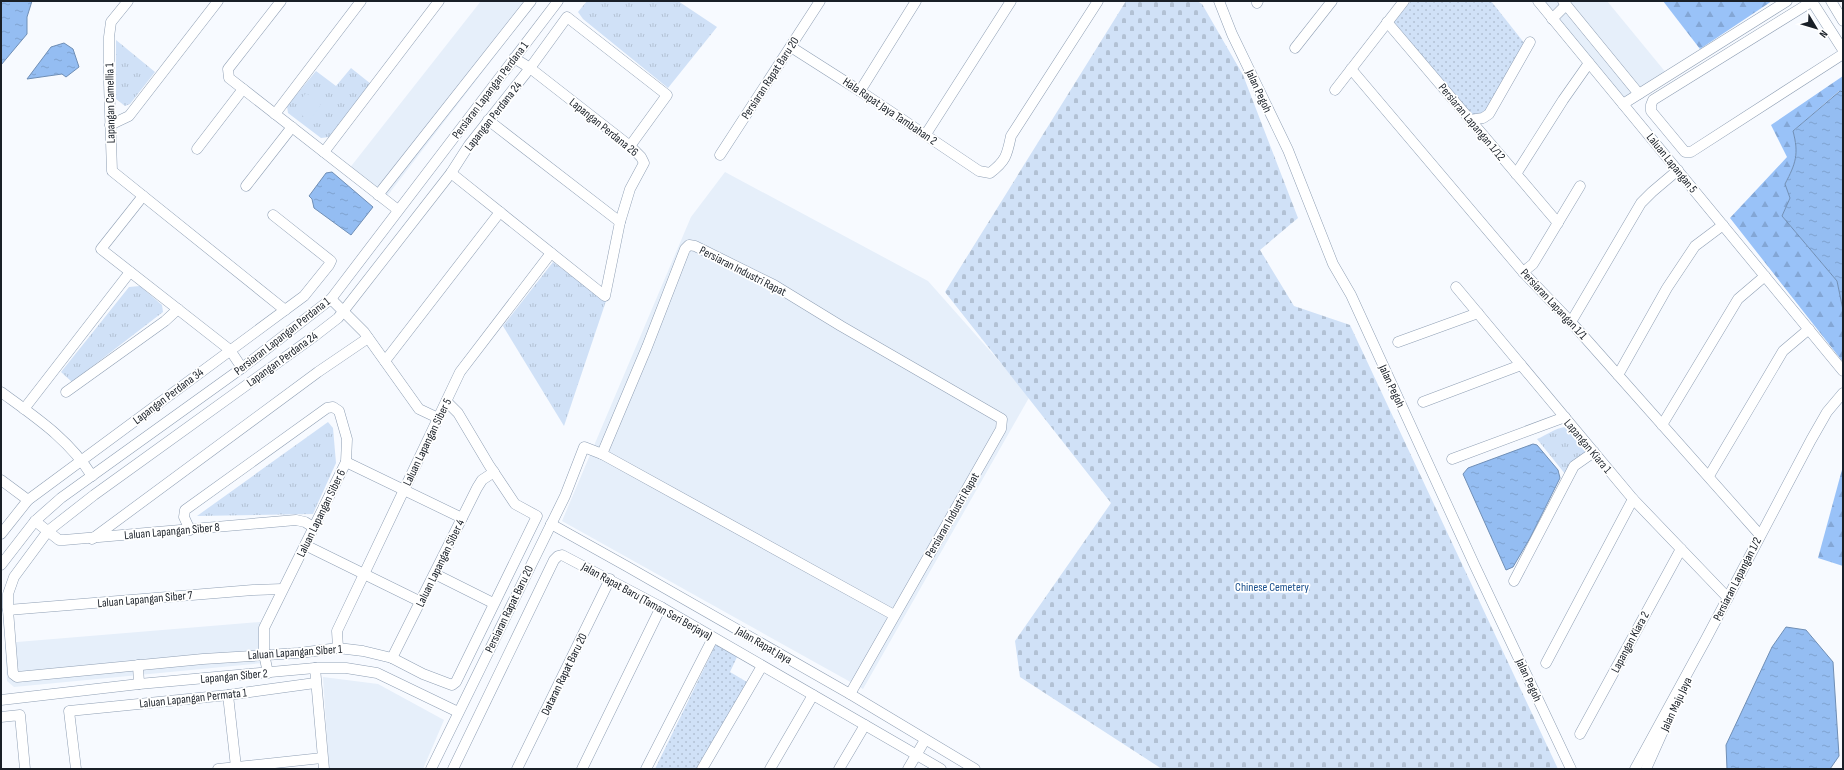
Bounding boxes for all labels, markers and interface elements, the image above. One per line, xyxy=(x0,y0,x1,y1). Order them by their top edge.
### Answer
north arrow xyxy=(1796,8,1836,48)
text: N xyxy=(1816,28,1830,40)
street label: Persiaran Rapat Baru 20 xyxy=(738,34,803,122)
street label: Persiaran Lapangan Perdana 1 xyxy=(449,38,532,142)
street label: Lapangan Camellia 1 xyxy=(102,62,119,143)
street label: Jalan Pegoh xyxy=(1242,66,1275,115)
street label: Hala Rapat Jaya Tambahan 2 xyxy=(840,74,940,149)
street label: Lapangan Perdana 24 xyxy=(462,78,525,154)
street label: Persiaran Lapangan 1/12 xyxy=(1435,81,1508,164)
street label: Lapangan Perdana 26 xyxy=(566,95,641,160)
street label: Laluan Lapangan 5 xyxy=(1643,130,1700,196)
street label: Persiaran Industri Rapat xyxy=(697,243,789,300)
street label: Persiaran Lapangan 1/1 xyxy=(1517,266,1591,343)
street label: Persiaran Lapangan Perdana 1 xyxy=(231,294,334,379)
street label: Lapangan Perdana 24 xyxy=(244,329,321,390)
street label: Jalan Pegoh xyxy=(1375,361,1408,410)
street label: Lapangan Perdana 34 xyxy=(130,365,207,428)
street label: Laluan Lapangan Siber 5 xyxy=(400,396,455,488)
street label: Lapangan Kiara 1 xyxy=(1561,416,1615,477)
street label: Laluan Lapangan Siber 6 xyxy=(294,467,349,560)
street label: Persiaran Industri Rapat xyxy=(922,470,983,560)
street label: Laluan Lapangan Siber 4 xyxy=(413,517,468,609)
street label: Laluan Lapangan Siber 8 xyxy=(124,520,220,543)
street label: Persiaran Lapangan 1/2 xyxy=(1710,535,1765,624)
street label: Jalan Rapat Baru (Taman Seri Berjaya) xyxy=(578,559,715,644)
street label: Persiaran Rapat Baru 20 xyxy=(482,563,537,655)
park label: Chinese Cemetery xyxy=(1235,580,1309,595)
street label: Laluan Lapangan Siber 7 xyxy=(97,588,193,611)
street label: Lapangan Kiara 2 xyxy=(1608,609,1653,675)
street label: Jalan Rapat Jaya xyxy=(732,623,795,668)
street label: Dataran Rapat Baru 20 xyxy=(538,631,591,718)
street label: Laluan Lapangan Siber 1 xyxy=(247,642,344,663)
street label: Jalan Pegoh xyxy=(1512,655,1545,704)
street label: Lapangan Siber 2 xyxy=(200,666,268,687)
street label: Jalan Maju Jaya xyxy=(1657,674,1696,735)
street label: Laluan Lapangan Permata 1 xyxy=(139,685,248,712)

